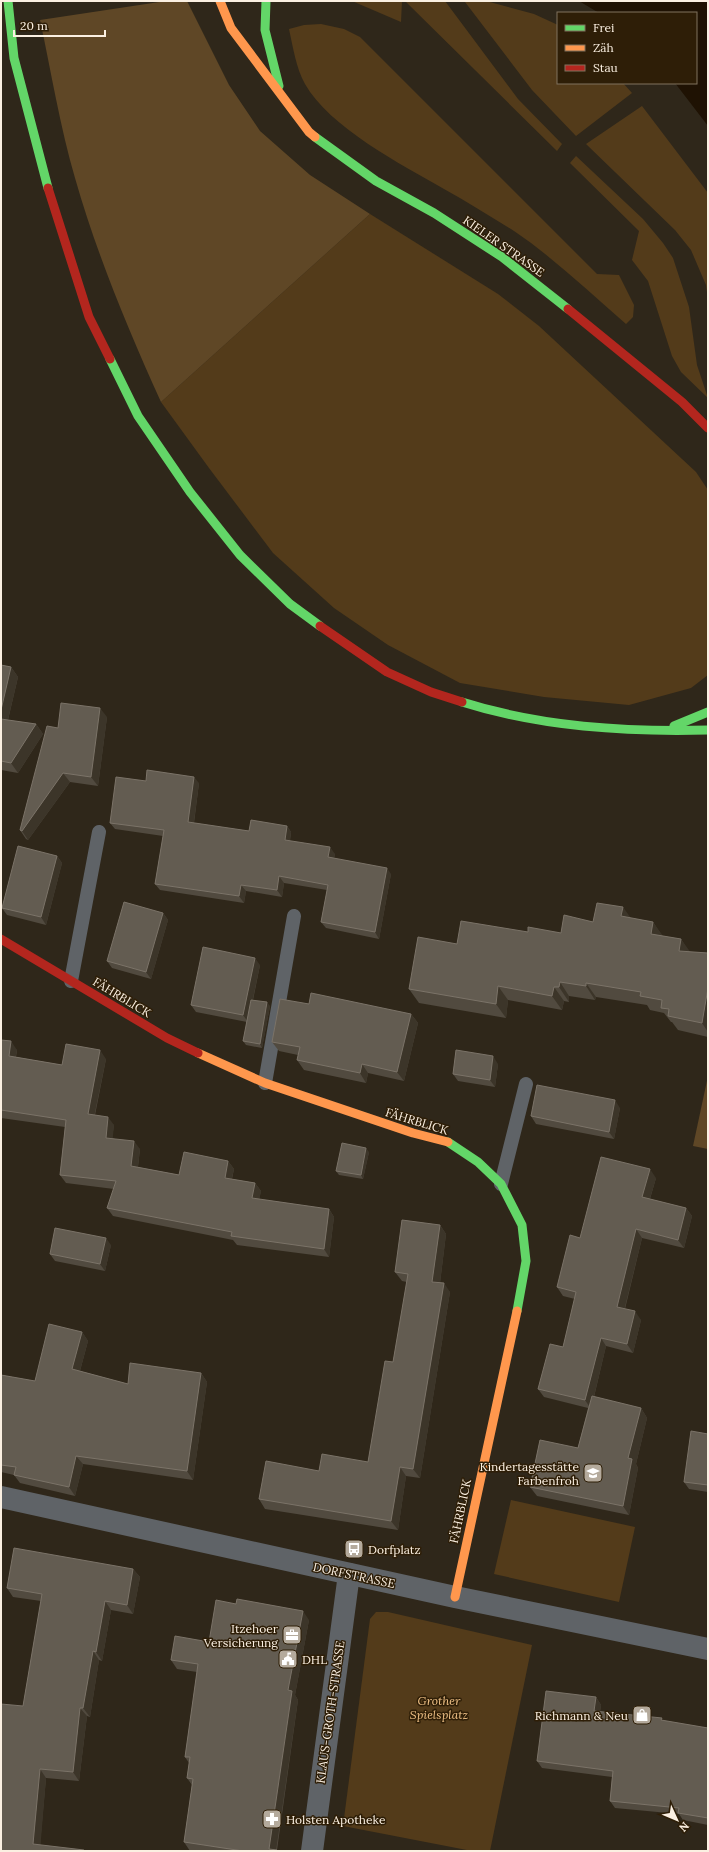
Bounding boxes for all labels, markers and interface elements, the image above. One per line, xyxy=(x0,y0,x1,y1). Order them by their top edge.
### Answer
scale bar xyxy=(14,12,105,38)
legend xyxy=(557,12,697,84)
text: 20 m xyxy=(20,18,48,33)
text: Frei xyxy=(593,20,614,35)
text: Zäh xyxy=(593,40,614,55)
text: Stau xyxy=(593,60,618,75)
street label: KIELER STRASSE xyxy=(460,212,548,280)
street label: FÄHRBLICK xyxy=(90,974,155,1021)
street label: FÄHRBLICK xyxy=(384,1104,451,1138)
place label: Kindertagesstätte Farbenfroh xyxy=(479,1459,579,1488)
school or university icon: Kindertagesstätte Farbenfroh xyxy=(582,1462,604,1484)
street label: FÄHRBLICK xyxy=(446,1477,474,1545)
bus stop icon: Dorfplatz xyxy=(343,1538,365,1560)
place label: Dorfplatz xyxy=(368,1542,421,1557)
street label: DORFSTRASSE xyxy=(312,1559,396,1591)
place label: Itzehoer Versicherung xyxy=(203,1621,279,1650)
office icon: Itzehoer Versicherung xyxy=(281,1624,303,1646)
street label: KLAUS-GROTH-STRASSE xyxy=(313,1640,347,1784)
public building icon: DHL xyxy=(277,1648,299,1670)
place label: DHL xyxy=(302,1652,327,1667)
park label: Grother Spielsplatz xyxy=(410,1693,469,1722)
shop icon: Richmann & Neu xyxy=(631,1704,653,1726)
place label: Richmann & Neu xyxy=(535,1708,628,1723)
north arrow xyxy=(657,1800,697,1840)
pharmacy icon: Holsten Apotheke xyxy=(261,1808,283,1830)
place label: Holsten Apotheke xyxy=(286,1812,386,1827)
text: N xyxy=(676,1819,692,1835)

